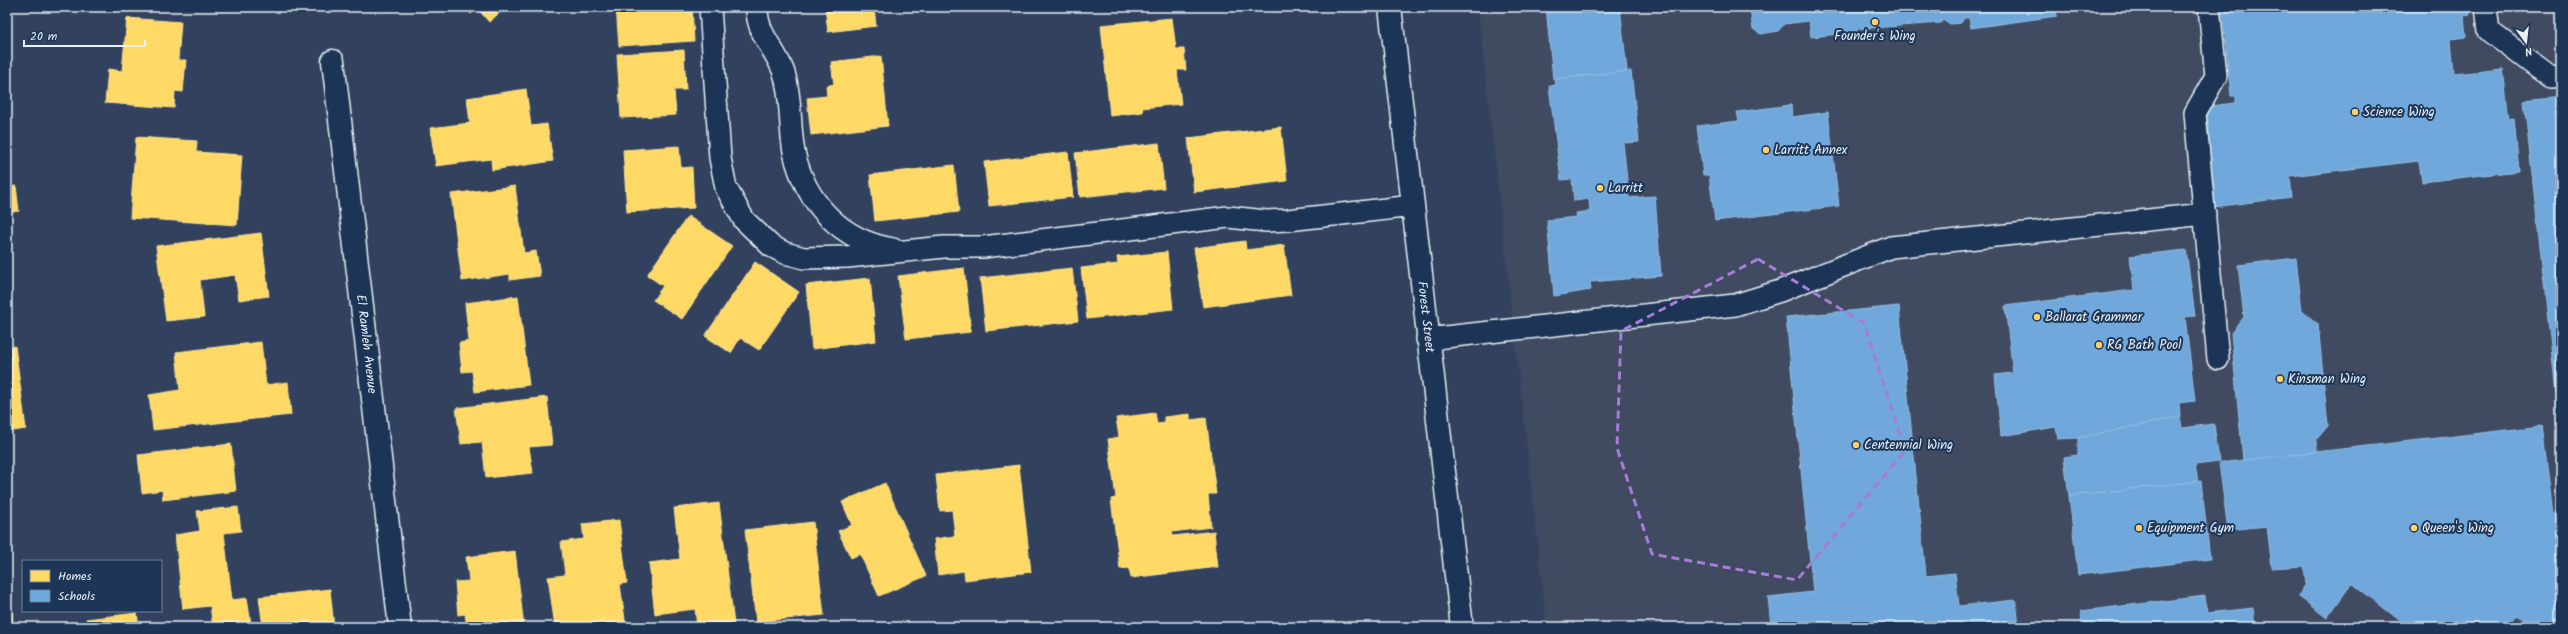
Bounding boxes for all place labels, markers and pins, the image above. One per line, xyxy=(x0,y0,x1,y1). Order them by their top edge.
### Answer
marker: Founder's Wing xyxy=(1870,17,1880,27)
place label: Founder's Wing xyxy=(1834,26,1916,47)
place label: Science Wing xyxy=(2363,102,2435,123)
marker: Science Wing xyxy=(2350,107,2360,117)
place label: Larritt Annex xyxy=(1774,140,1848,161)
marker: Larritt Annex xyxy=(1761,145,1771,155)
place label: Larritt xyxy=(1608,178,1644,199)
marker: Larritt xyxy=(1595,183,1605,193)
place label: Ballarat Grammar xyxy=(2045,307,2143,328)
marker: Ballarat Grammar xyxy=(2032,312,2042,322)
place label: RG Bath Pool xyxy=(2107,335,2181,356)
marker: RG Bath Pool xyxy=(2094,340,2104,350)
place label: Kinsman Wing xyxy=(2288,369,2366,390)
marker: Kinsman Wing xyxy=(2275,374,2285,384)
place label: Centennial Wing xyxy=(1864,435,1953,456)
marker: Centennial Wing xyxy=(1851,440,1861,450)
place label: Equipment Gym xyxy=(2147,518,2234,539)
place label: Queen's Wing xyxy=(2422,518,2494,539)
marker: Equipment Gym xyxy=(2134,523,2144,533)
marker: Queen's Wing xyxy=(2409,523,2419,533)

